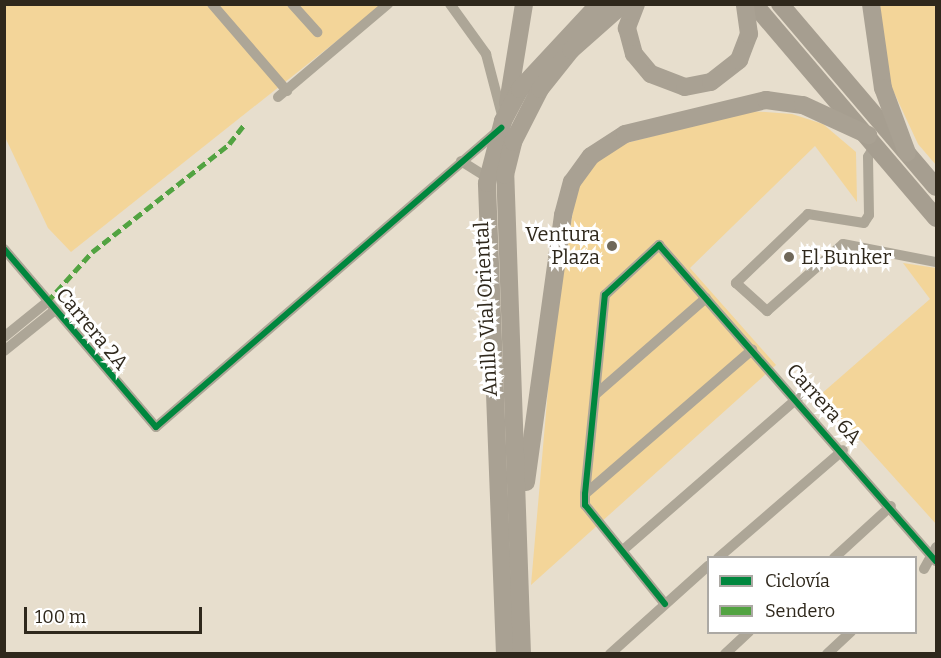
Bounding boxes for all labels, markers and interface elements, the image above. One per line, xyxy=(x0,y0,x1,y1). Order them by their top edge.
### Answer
street label: Anillo Vial Oriental xyxy=(469,221,503,397)
place label: Ventura Plaza xyxy=(525,222,600,269)
marker: Ventura Plaza xyxy=(605,239,619,253)
place label: El Bunker xyxy=(801,245,891,269)
marker: El Bunker xyxy=(782,250,796,264)
street label: Carrera 2A xyxy=(51,283,133,375)
street label: Carrera 6A xyxy=(781,359,867,449)
legend xyxy=(707,556,917,634)
text: Ciclovía xyxy=(765,570,830,592)
scale bar xyxy=(27,595,206,633)
text: Sendero xyxy=(765,600,835,622)
text: 100 m xyxy=(35,606,86,628)

